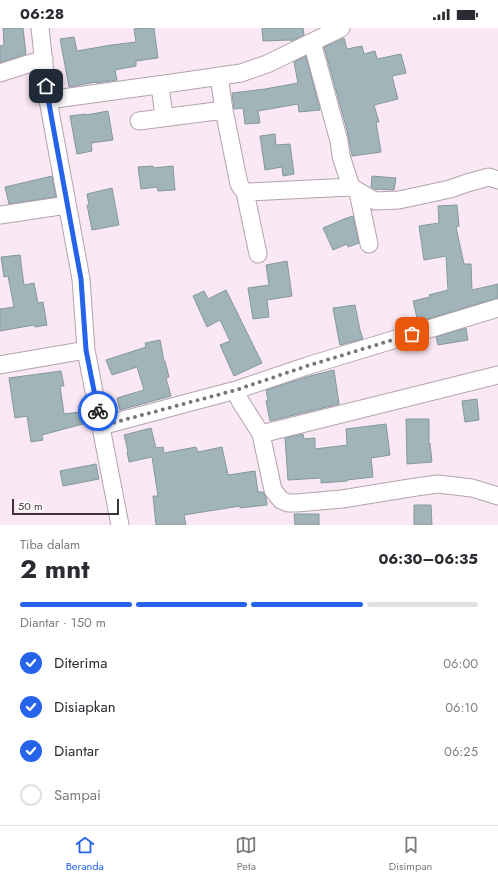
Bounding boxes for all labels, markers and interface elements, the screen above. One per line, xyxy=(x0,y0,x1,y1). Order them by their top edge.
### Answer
text: 06:28 xyxy=(20,3,64,25)
pin xyxy=(29,69,63,103)
icon: home xyxy=(35,75,57,97)
pin xyxy=(395,317,429,351)
icon: bag xyxy=(401,323,423,345)
courier xyxy=(78,391,118,431)
icon: bike xyxy=(87,400,109,422)
scale bar xyxy=(12,497,119,516)
text: 50 m xyxy=(18,498,43,514)
text: Tiba dalam xyxy=(20,535,80,554)
text: 06:30–06:35 xyxy=(378,548,478,570)
text: 2 mnt xyxy=(20,550,89,588)
text: Diantar · 150 m xyxy=(20,613,106,632)
icon: check xyxy=(20,652,42,674)
text: Diterima xyxy=(54,652,107,674)
text: 06:00 xyxy=(443,654,478,673)
icon: check xyxy=(20,696,42,718)
text: Disiapkan xyxy=(54,696,116,718)
text: 06:10 xyxy=(445,698,478,717)
icon: check xyxy=(20,740,42,762)
text: Diantar xyxy=(54,740,99,762)
text: 06:25 xyxy=(444,742,478,761)
text: Sampai xyxy=(54,784,101,806)
tab: Beranda xyxy=(66,834,104,874)
tab: Peta xyxy=(235,834,257,874)
tab: Disimpan xyxy=(389,834,432,874)

